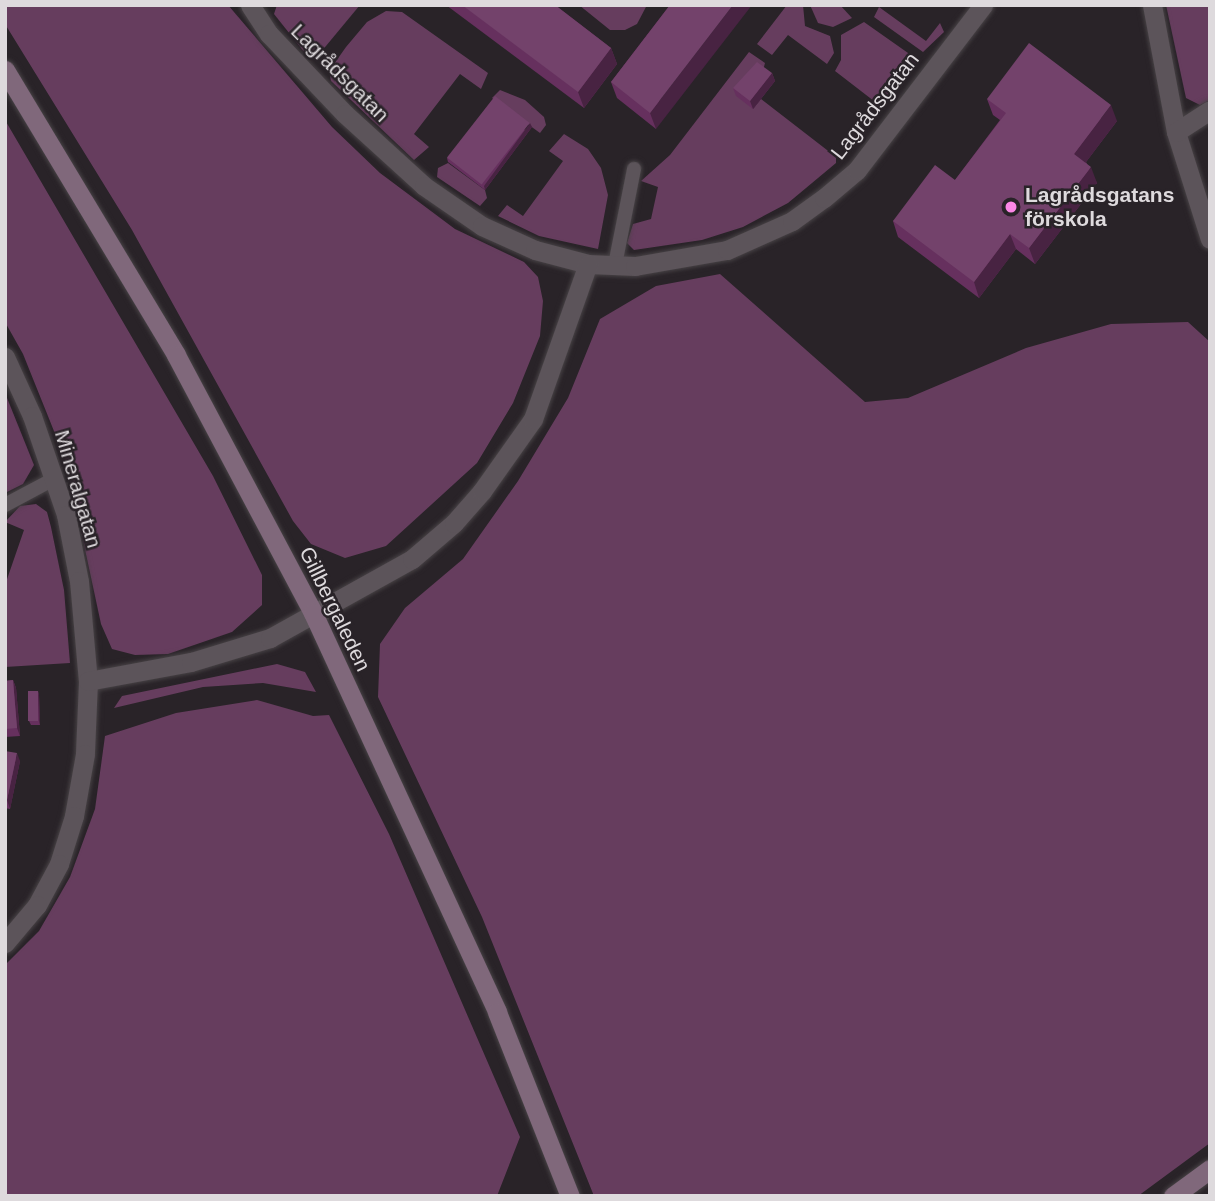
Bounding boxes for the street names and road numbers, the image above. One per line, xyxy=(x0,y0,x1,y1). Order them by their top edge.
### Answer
street label: Lagrådsgatan xyxy=(286,19,394,127)
street label: Lagrådsgatan xyxy=(826,48,924,164)
street label: Mineralgatan xyxy=(49,427,107,551)
street label: Gillbergaleden xyxy=(294,543,376,675)

